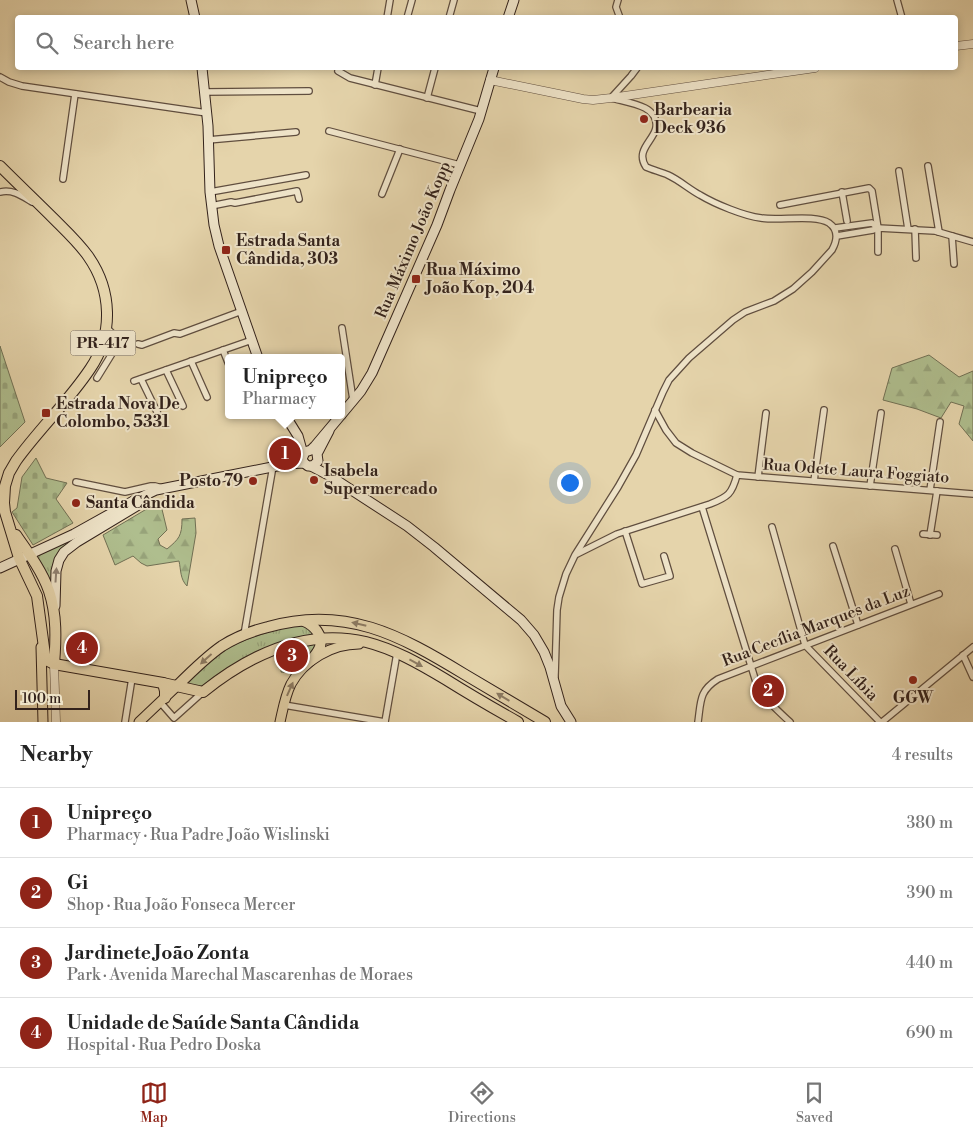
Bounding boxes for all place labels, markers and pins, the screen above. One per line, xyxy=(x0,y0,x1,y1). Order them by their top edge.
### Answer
place label: Barbearia Deck 936 xyxy=(654,100,732,138)
marker: Barbearia Deck 936 xyxy=(638,113,650,125)
place label: Estrada Santa Cândida, 303 xyxy=(236,231,340,269)
marker: Estrada Santa Cândida, 303 xyxy=(220,244,232,256)
place label: Rua Máximo João Kop, 204 xyxy=(424,260,535,298)
marker: Rua Máximo João Kop, 204 xyxy=(410,273,422,285)
place label: Estrada Nova De Colombo, 5331 xyxy=(56,394,180,432)
marker: Estrada Nova De Colombo, 5331 xyxy=(40,407,52,419)
pin: 1 xyxy=(269,435,301,473)
place label: Isabela Supermercado xyxy=(324,461,438,499)
place label: Posto 79 xyxy=(179,471,243,491)
marker: Isabela Supermercado xyxy=(308,474,320,486)
marker: Posto 79 xyxy=(247,475,259,487)
place label: Santa Cândida xyxy=(86,493,195,513)
marker: Santa Cândida xyxy=(70,497,82,509)
pin: 4 xyxy=(66,629,98,667)
pin: 3 xyxy=(276,637,308,675)
pin: 2 xyxy=(752,672,784,710)
marker: GGW xyxy=(907,674,919,686)
place label: GGW xyxy=(893,688,934,708)

